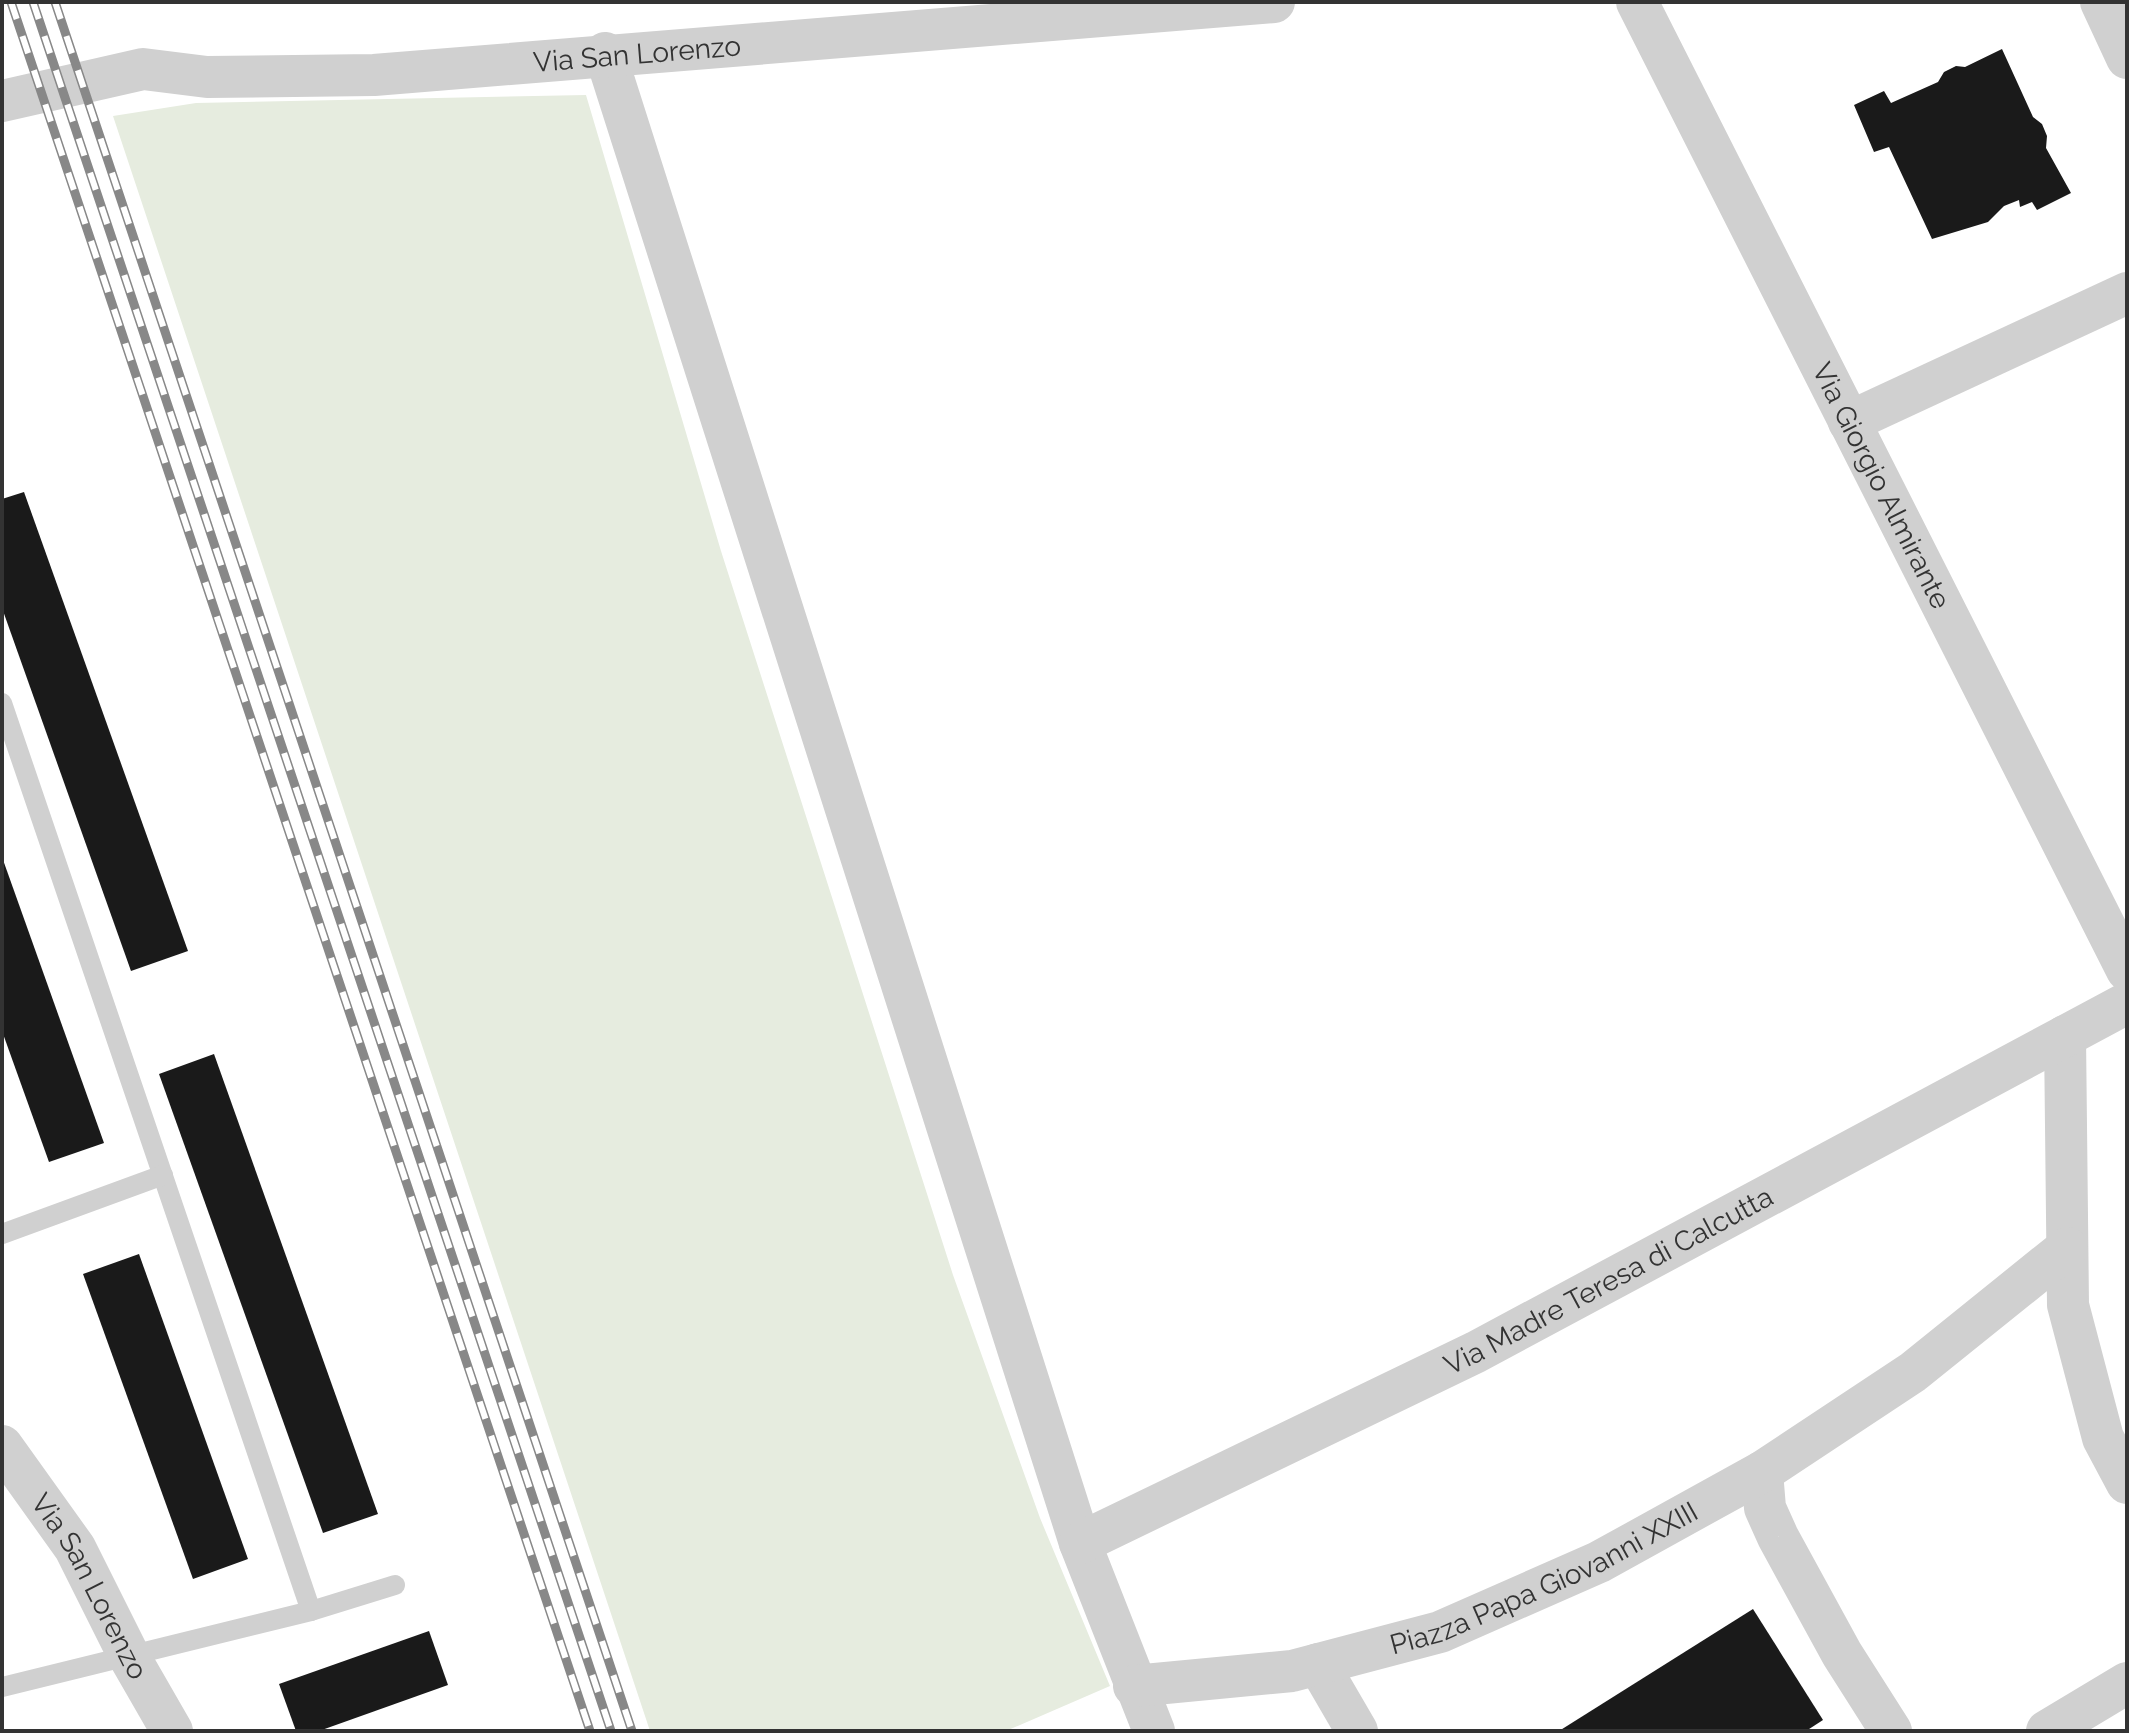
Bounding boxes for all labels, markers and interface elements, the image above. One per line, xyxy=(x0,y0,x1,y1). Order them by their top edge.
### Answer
street label: Via San Lorenzo xyxy=(532,29,742,79)
street label: Via Giorgio Almirante xyxy=(1805,357,1957,614)
street label: Via Madre Teresa di Calcutta xyxy=(1439,1180,1779,1382)
street label: Via San Lorenzo xyxy=(24,1487,155,1685)
street label: Piazza Papa Giovanni XXIII xyxy=(1386,1495,1704,1662)

